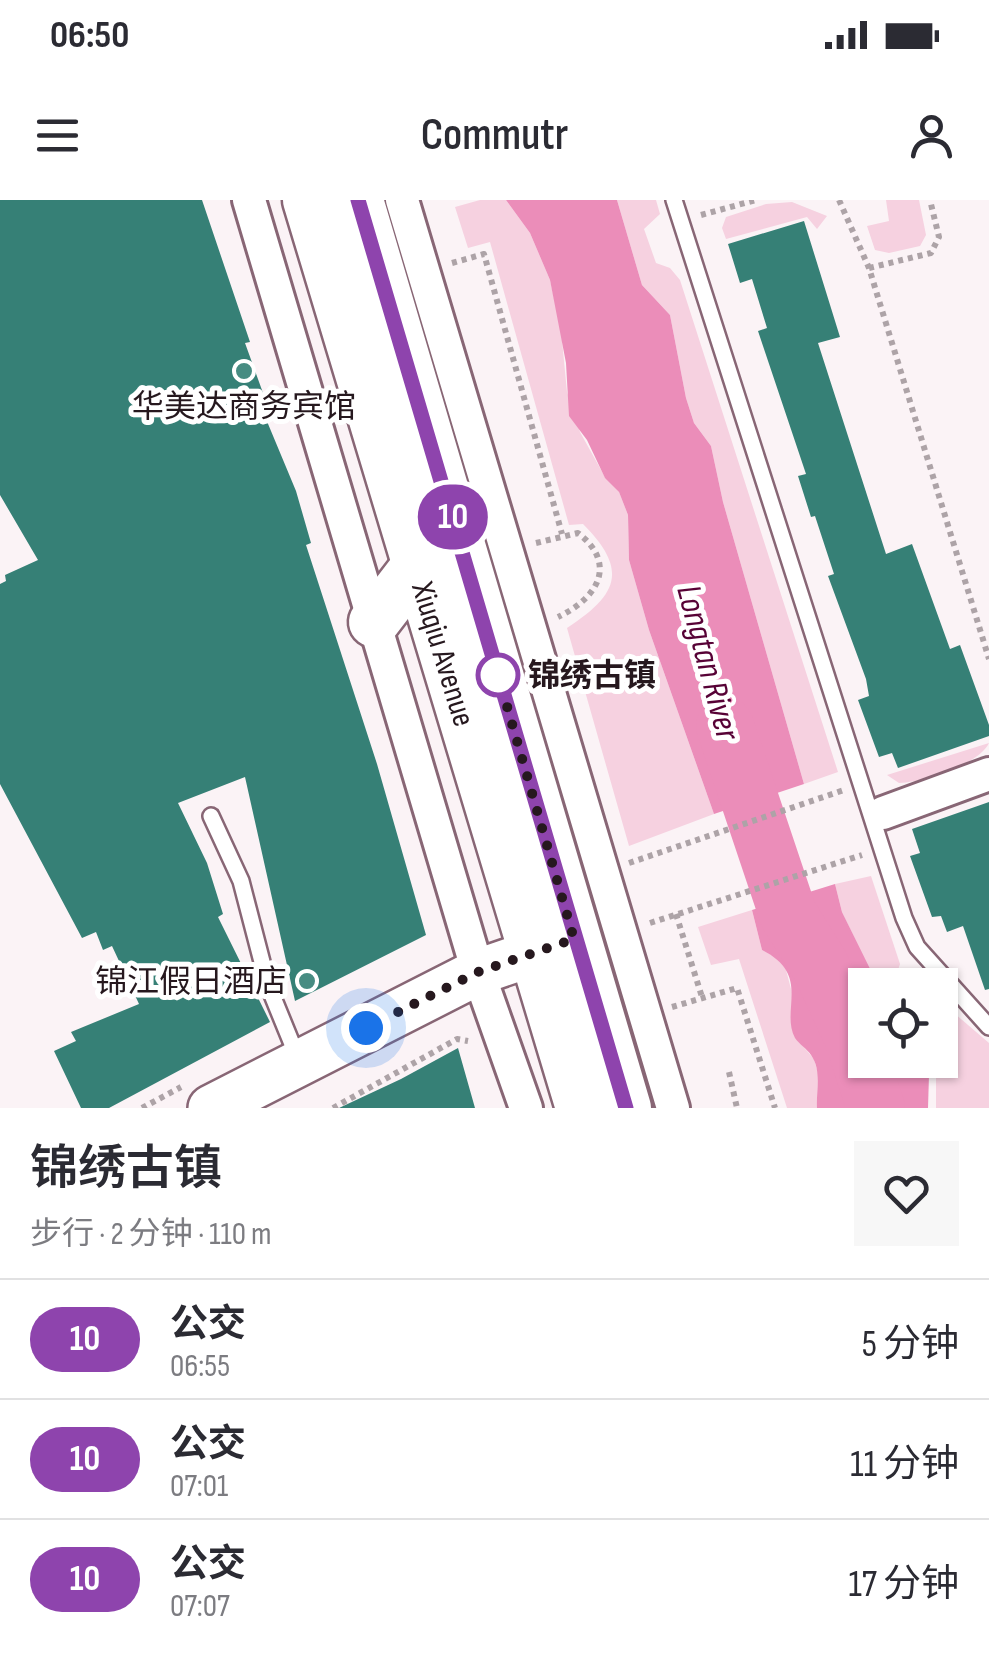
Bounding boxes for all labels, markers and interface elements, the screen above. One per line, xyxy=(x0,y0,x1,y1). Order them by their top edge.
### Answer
text: 06:50 xyxy=(50,13,129,58)
icon: menu xyxy=(30,108,85,163)
text: Commutr xyxy=(421,108,568,163)
icon: person xyxy=(904,108,959,163)
marker: 华美达商务宾馆 xyxy=(233,360,255,382)
place label: 华美达商务宾馆 xyxy=(132,388,356,427)
line badge: 10 xyxy=(408,484,498,550)
text: 10 xyxy=(438,496,468,539)
street label: Xiuqiu Avenue xyxy=(402,577,483,731)
water label: Longtan River xyxy=(666,580,749,746)
marker: 锦绣古镇 xyxy=(477,654,519,696)
place label: 锦绣古镇 xyxy=(528,657,656,696)
place label: 锦江假日酒店 xyxy=(95,963,287,1002)
map controls xyxy=(848,968,958,1078)
button: locate xyxy=(848,968,958,1078)
marker: 锦江假日酒店 xyxy=(296,970,318,992)
your location xyxy=(341,1003,391,1053)
text: 锦绣古镇 xyxy=(30,1141,222,1198)
button: heart xyxy=(854,1141,959,1246)
text: 步行 · 2 分钟 · 110 m xyxy=(30,1215,272,1254)
text: 公交 xyxy=(170,1302,246,1347)
text: 10 xyxy=(70,1318,100,1361)
text: 5 分钟 xyxy=(862,1322,959,1367)
text: 06:55 xyxy=(170,1347,230,1386)
text: 公交 xyxy=(170,1422,246,1467)
text: 10 xyxy=(70,1438,100,1481)
text: 11 分钟 xyxy=(850,1442,959,1487)
text: 07:01 xyxy=(170,1467,228,1506)
text: 公交 xyxy=(170,1542,246,1587)
text: 10 xyxy=(70,1558,100,1601)
text: 17 分钟 xyxy=(849,1562,959,1607)
text: 07:07 xyxy=(170,1587,230,1626)

